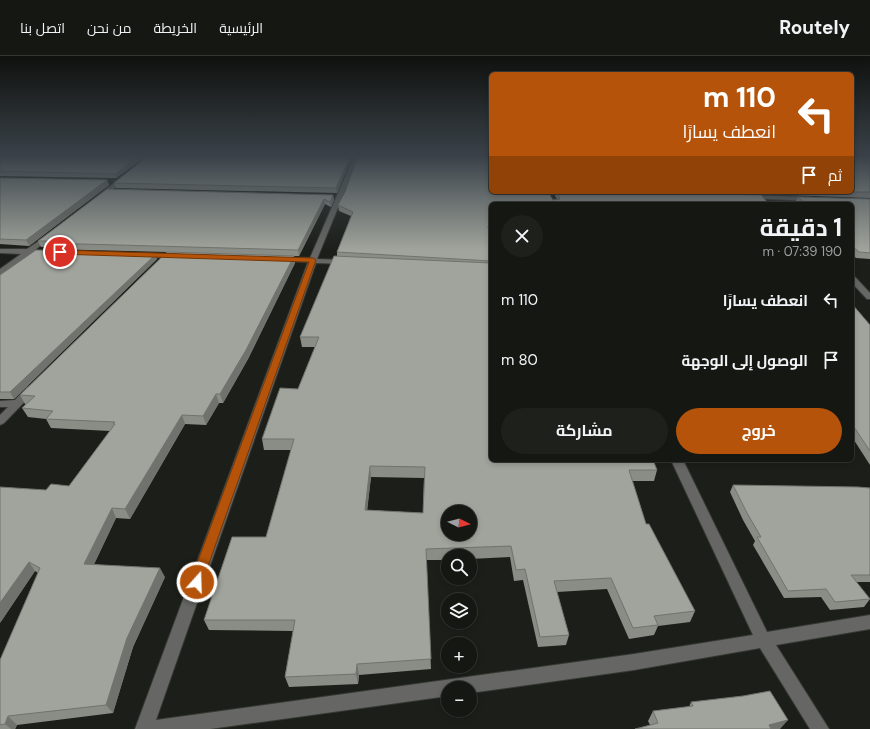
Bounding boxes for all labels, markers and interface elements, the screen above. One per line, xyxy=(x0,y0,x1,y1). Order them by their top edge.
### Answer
text: Routely xyxy=(779,15,850,40)
text: اتصل بنا xyxy=(20,19,65,37)
text: من نحن xyxy=(87,19,131,37)
text: الخريطة xyxy=(153,19,197,37)
text: الرئيسية xyxy=(219,19,263,37)
text: 110 m xyxy=(703,79,776,116)
icon: left xyxy=(790,88,842,140)
text: انعطف يسارًا xyxy=(682,120,776,144)
icon: arrive xyxy=(798,164,820,186)
text: ثم xyxy=(828,166,842,186)
text: 1 دقيقة xyxy=(760,212,842,243)
button: close xyxy=(501,215,543,257)
pin xyxy=(43,235,77,269)
icon: arrive xyxy=(49,241,71,263)
text: 190 m · 07:39 xyxy=(763,243,842,260)
icon: left xyxy=(820,289,842,311)
text: 110 m xyxy=(501,290,538,310)
text: انعطف يسارًا xyxy=(723,291,808,311)
icon: arrive xyxy=(820,349,842,371)
text: 80 m xyxy=(501,350,538,370)
text: الوصول إلى الوجهة xyxy=(681,351,808,371)
button: مشاركة xyxy=(501,408,668,454)
button: خروج xyxy=(676,408,842,454)
north arrow xyxy=(441,505,477,541)
map controls xyxy=(441,505,477,717)
button: search xyxy=(441,549,477,585)
position arrow xyxy=(176,561,218,603)
button: layers xyxy=(441,593,477,629)
button: + xyxy=(441,637,477,673)
button: − xyxy=(441,681,477,717)

